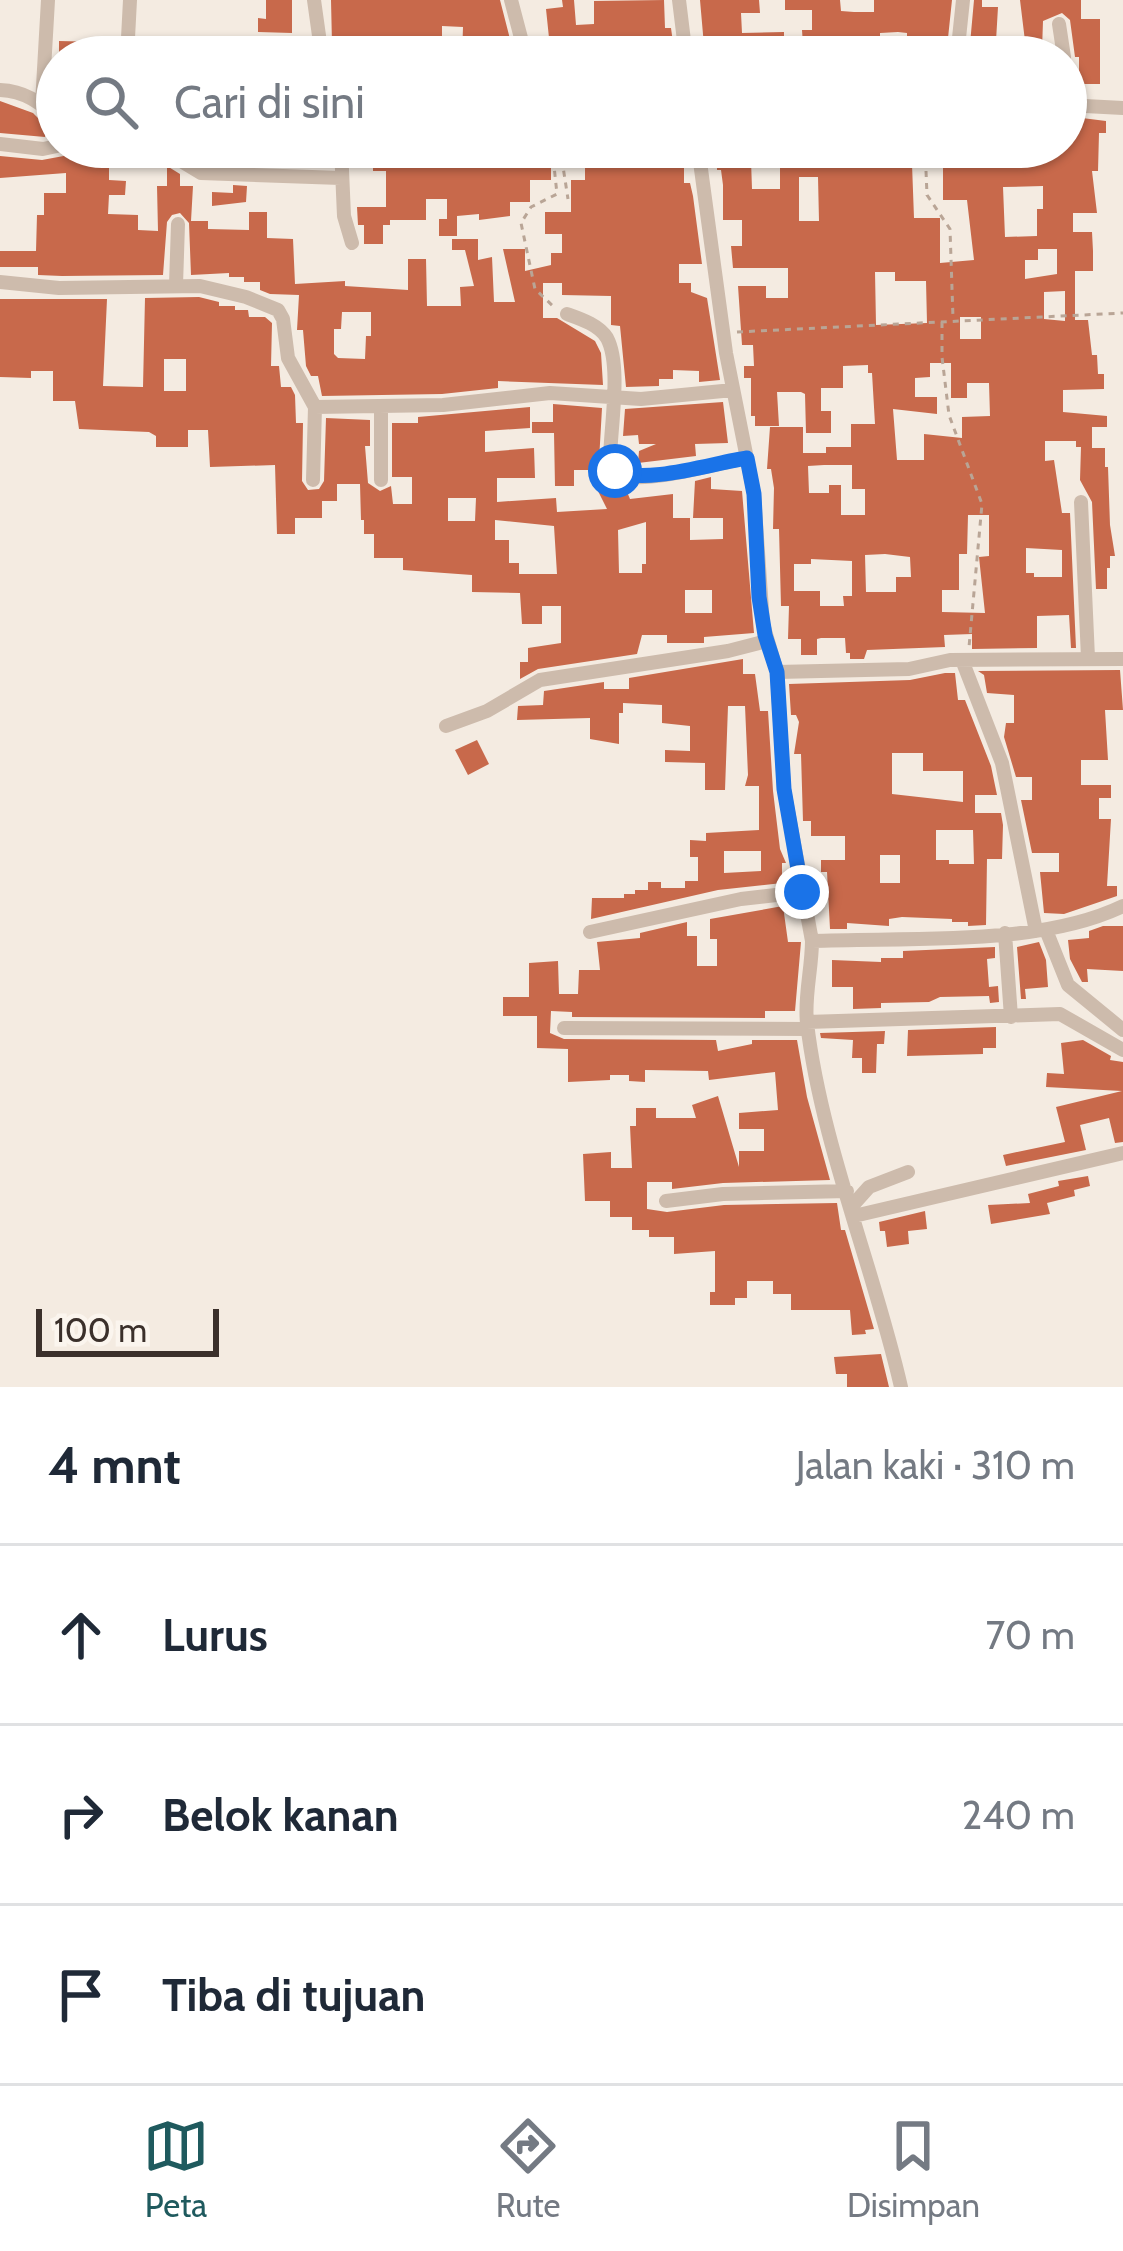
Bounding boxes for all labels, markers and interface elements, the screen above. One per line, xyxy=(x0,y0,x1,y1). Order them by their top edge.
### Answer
search box xyxy=(36,36,1087,168)
icon: search xyxy=(78,69,144,135)
text: Cari di sini xyxy=(174,75,365,129)
route start xyxy=(588,444,642,498)
route end xyxy=(775,865,829,919)
scale bar xyxy=(36,1303,219,1356)
text: 100 m xyxy=(54,1310,147,1350)
text: 4 mnt xyxy=(48,1434,181,1496)
text: Jalan kaki · 310 m xyxy=(796,1441,1075,1489)
icon: ahead xyxy=(48,1602,114,1668)
text: Lurus xyxy=(162,1608,268,1662)
text: 70 m xyxy=(986,1611,1075,1659)
icon: right xyxy=(48,1782,114,1848)
text: Belok kanan xyxy=(162,1788,399,1842)
text: 240 m xyxy=(962,1791,1075,1839)
icon: arrive xyxy=(48,1962,114,2028)
text: Tiba di tujuan xyxy=(162,1968,425,2022)
tab: Peta xyxy=(143,2113,209,2225)
tab: Rute xyxy=(495,2113,561,2225)
tab: Disimpan xyxy=(847,2113,980,2225)

